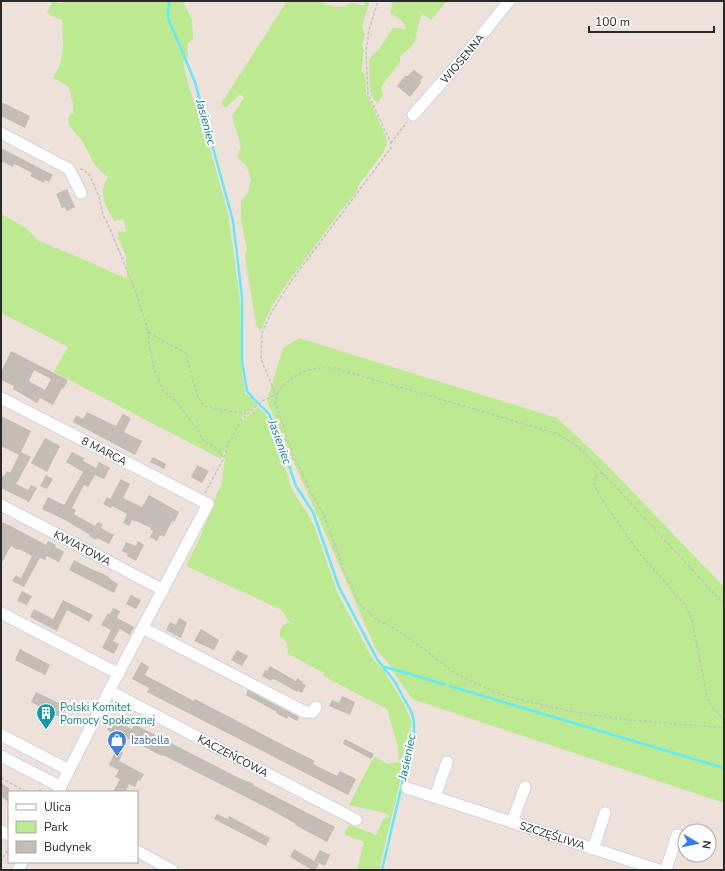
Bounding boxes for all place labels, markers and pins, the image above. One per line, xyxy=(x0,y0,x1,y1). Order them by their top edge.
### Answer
place label: Polski Komitet Pomocy Społecznej xyxy=(60,700,155,728)
building icon: Polski Komitet Pomocy Społecznej xyxy=(35,702,57,730)
shop icon: Izabella xyxy=(106,729,128,757)
place label: Izabella xyxy=(131,733,169,748)

